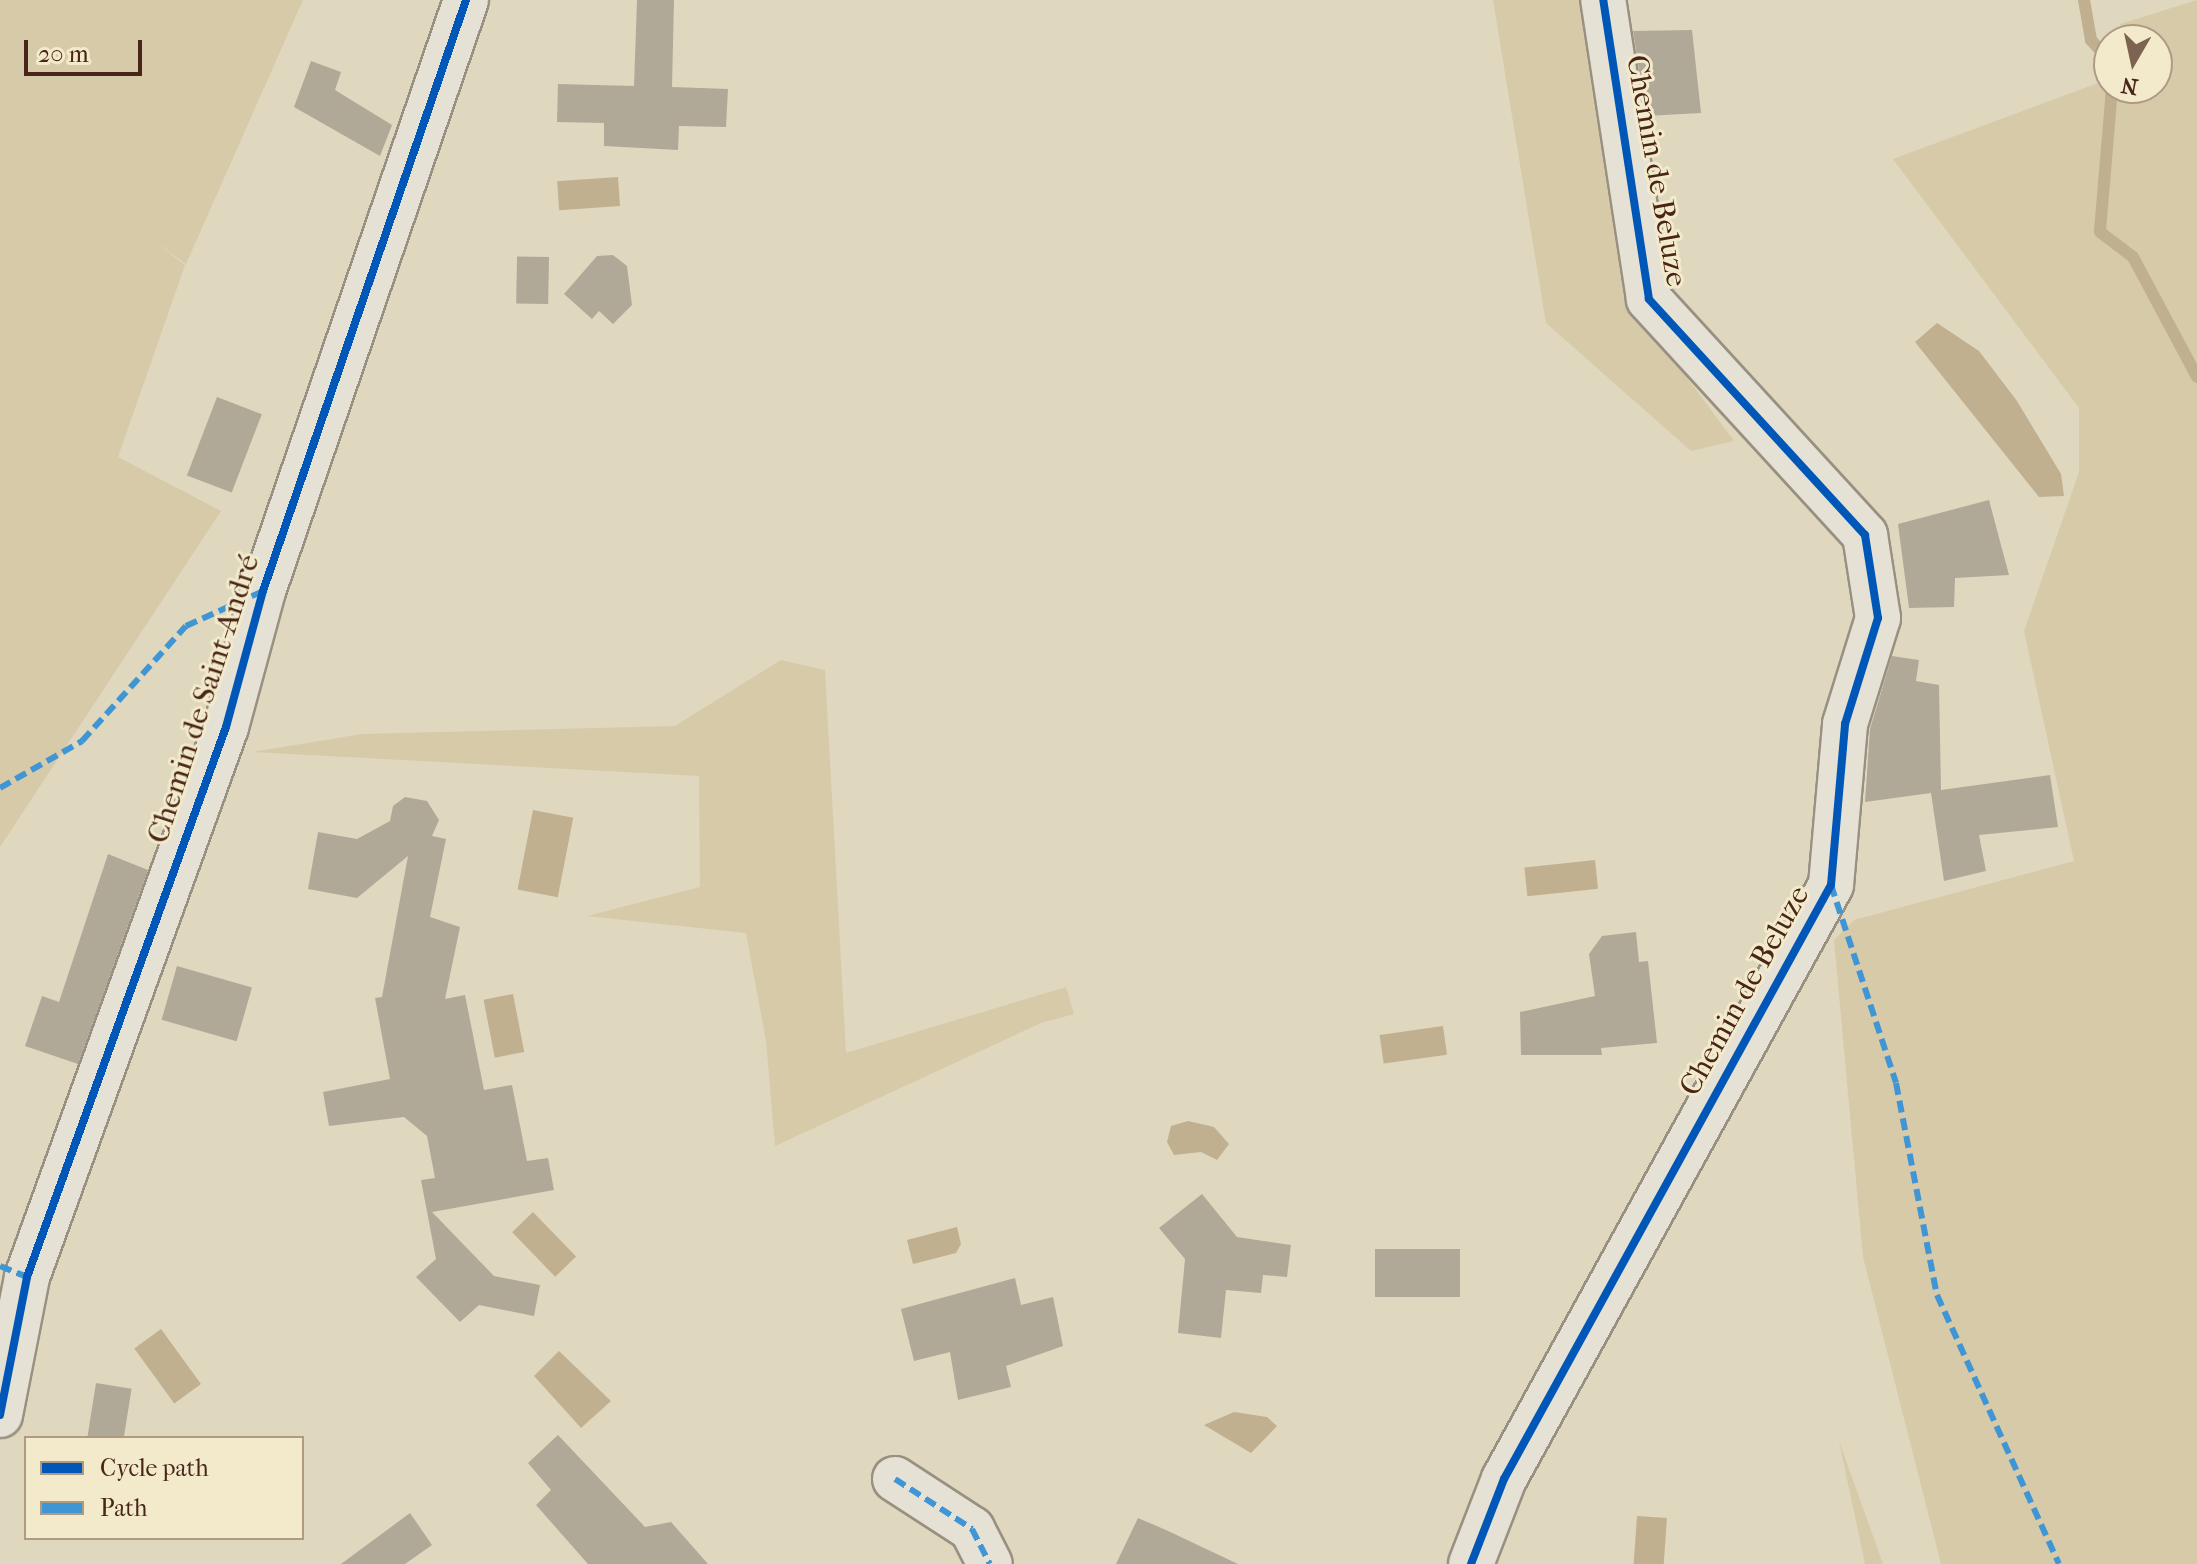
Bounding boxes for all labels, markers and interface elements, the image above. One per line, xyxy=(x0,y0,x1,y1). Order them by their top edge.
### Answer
scale bar xyxy=(28,24,146,74)
north arrow xyxy=(2093,24,2173,104)
text: 20 m xyxy=(38,40,89,68)
street label: Chemin de Beluze xyxy=(1618,52,1694,290)
text: N xyxy=(2119,72,2140,100)
street label: Chemin de Saint-André xyxy=(140,550,268,848)
street label: Chemin de Beluze xyxy=(1672,880,1818,1102)
legend xyxy=(24,1436,304,1540)
text: Cycle path xyxy=(100,1454,209,1482)
text: Path xyxy=(100,1494,147,1522)

